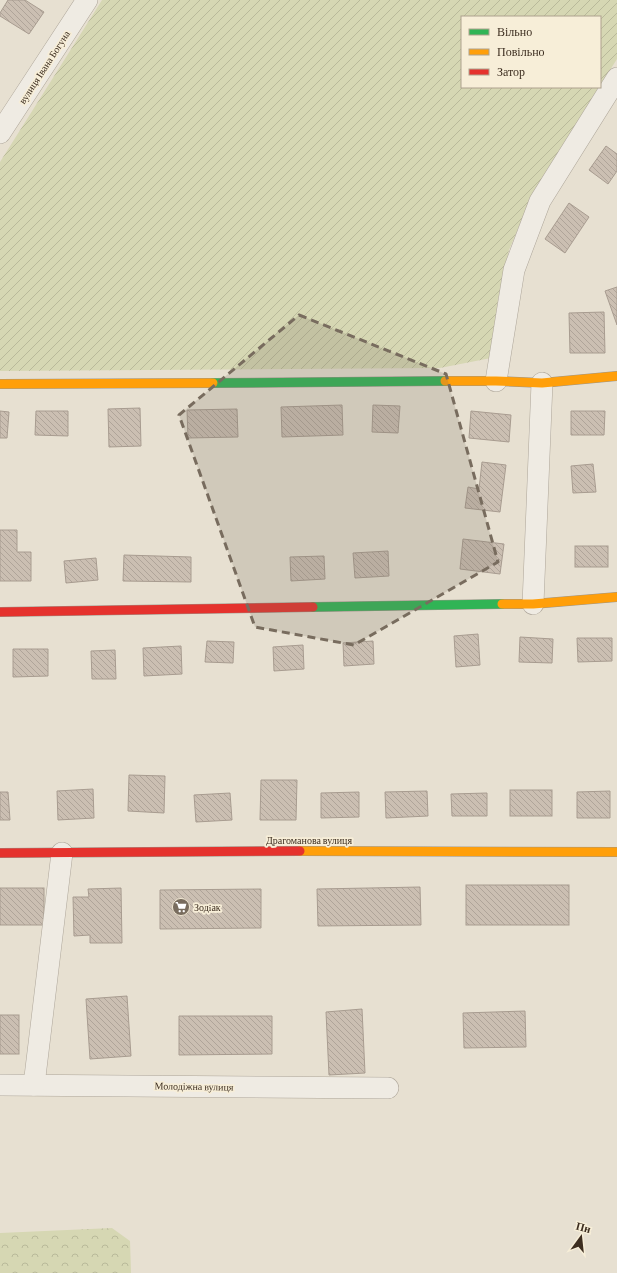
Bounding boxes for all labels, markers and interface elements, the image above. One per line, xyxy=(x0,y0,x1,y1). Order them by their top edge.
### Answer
legend xyxy=(461,16,601,88)
text: Вільно xyxy=(497,25,532,39)
street label: вулиця Івана Богуна xyxy=(17,28,72,106)
text: Повільно xyxy=(497,45,545,59)
text: Затор xyxy=(497,65,525,79)
street label: Драгоманова вулиця xyxy=(266,835,352,846)
supermarket icon: Зодiак xyxy=(171,897,191,917)
place label: Зодiак xyxy=(194,902,221,913)
street label: Молодіжна вулиця xyxy=(154,1080,234,1093)
north arrow xyxy=(561,1217,601,1257)
text: Пн xyxy=(575,1220,593,1235)

